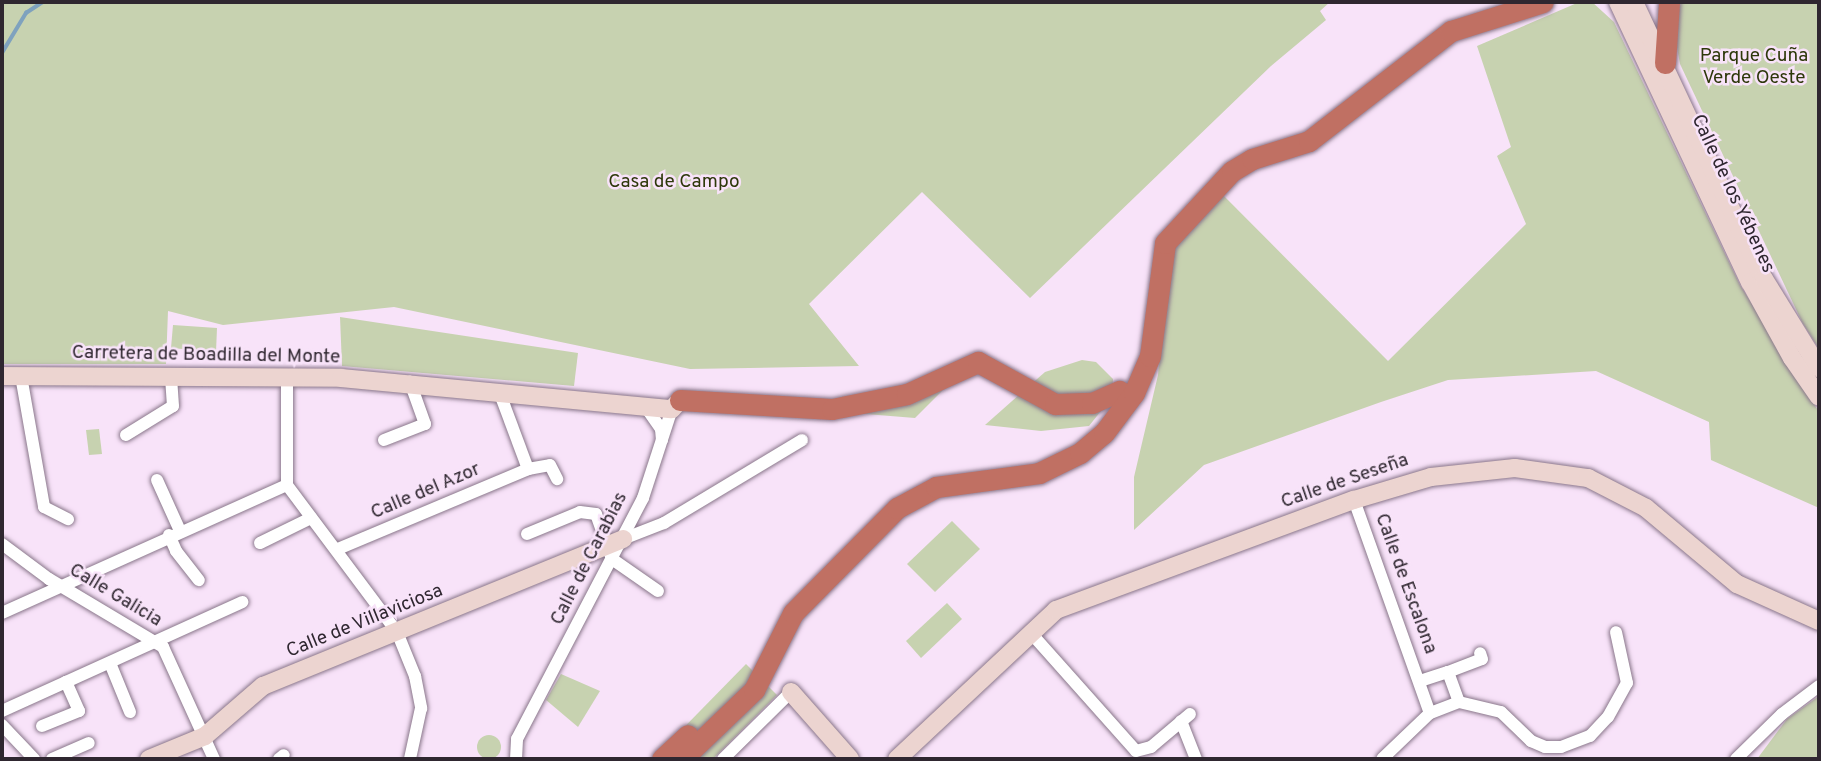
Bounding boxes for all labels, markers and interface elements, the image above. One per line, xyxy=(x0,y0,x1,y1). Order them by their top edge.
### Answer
park label: Parque Cuña Verde Oeste xyxy=(1700,46,1808,90)
street label: Calle de los Yébenes xyxy=(1685,111,1779,277)
park label: Casa de Campo xyxy=(608,172,740,194)
street label: Carretera de Boadilla del Monte xyxy=(72,342,340,370)
street label: Calle de Seseña xyxy=(1278,450,1412,514)
street label: Calle del Azor xyxy=(367,459,485,525)
street label: Calle de Carabias xyxy=(547,489,633,629)
street label: Calle de Escalona xyxy=(1369,511,1441,657)
street label: Calle Galicia xyxy=(65,559,165,633)
street label: Calle de Villaviciosa xyxy=(283,580,447,664)

